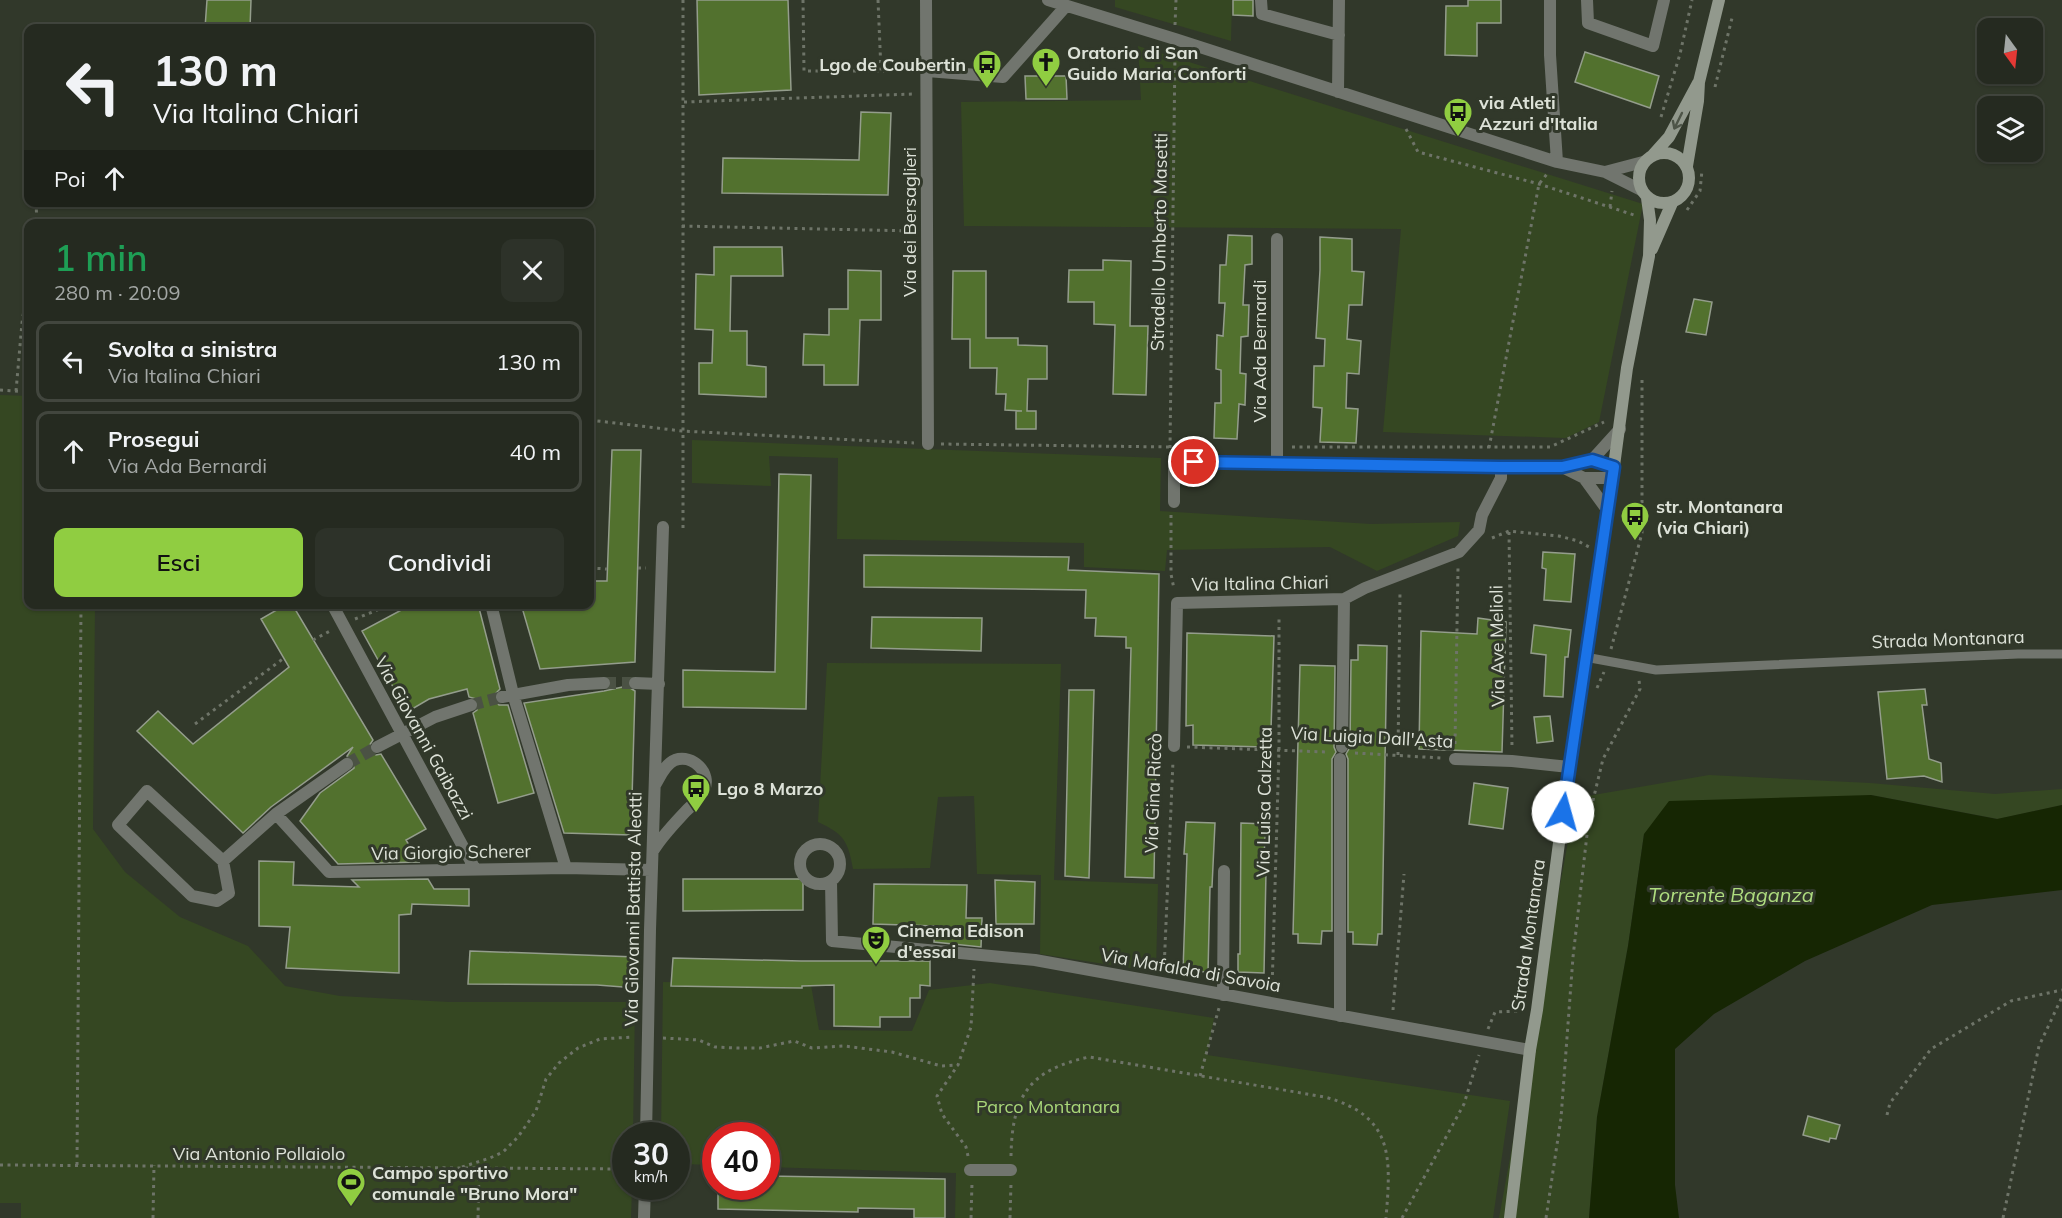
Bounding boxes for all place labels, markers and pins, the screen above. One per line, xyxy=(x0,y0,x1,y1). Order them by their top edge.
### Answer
place label: Oratorio di San Guido Maria Conforti xyxy=(1067,41,1247,85)
church icon: Oratorio di San Guido Maria Conforti xyxy=(1030,46,1062,88)
bus stop icon: Lgo de Coubertin xyxy=(971,48,1003,90)
place label: Lgo de Coubertin xyxy=(819,53,966,76)
place label: via Atleti Azzuri d'Italia xyxy=(1478,91,1598,135)
bus stop icon: via Atleti Azzuri d'Italia xyxy=(1442,96,1474,138)
pin xyxy=(1168,436,1219,487)
place label: str. Montanara (via Chiari) xyxy=(1656,495,1783,539)
bus stop icon: str. Montanara (via Chiari) xyxy=(1619,500,1651,542)
bus stop icon: Lgo 8 Marzo xyxy=(680,772,712,814)
place label: Lgo 8 Marzo xyxy=(717,777,823,800)
place label: Cinema Edison d'essai xyxy=(897,919,1024,963)
theatre icon: Cinema Edison d'essai xyxy=(860,924,892,966)
place label: Campo sportivo comunale "Bruno Mora" xyxy=(372,1161,577,1205)
sports icon: Campo sportivo comunale "Bruno Mora" xyxy=(335,1166,367,1208)

